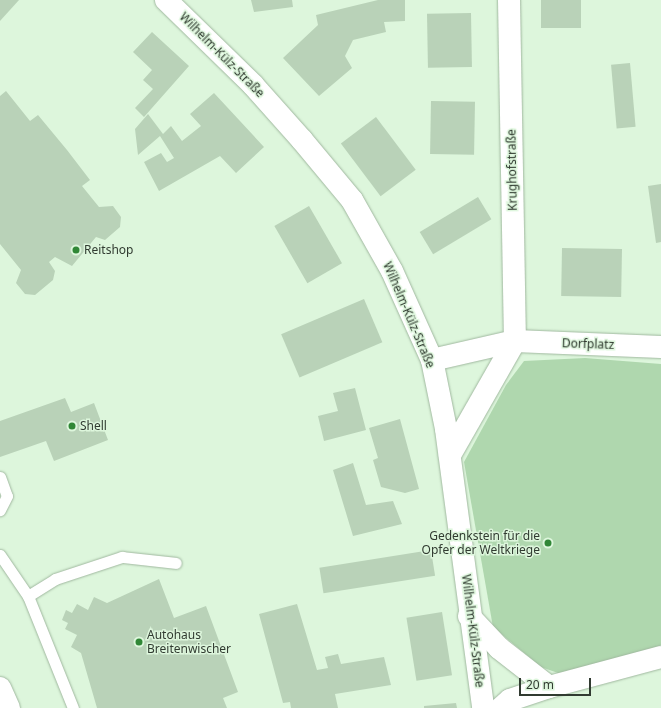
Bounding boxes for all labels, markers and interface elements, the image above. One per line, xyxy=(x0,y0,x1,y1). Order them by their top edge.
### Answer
street label: Wilhelm-Külz-Straße xyxy=(177,10,267,100)
street label: Krughofstraße xyxy=(504,129,520,211)
place label: Reitshop xyxy=(84,243,133,257)
marker: Reitshop xyxy=(71,245,81,255)
street label: Wilhelm-Külz-Straße xyxy=(380,260,438,370)
street label: Dorfplatz xyxy=(562,336,614,352)
place label: Shell xyxy=(80,419,107,433)
marker: Shell xyxy=(67,421,77,431)
place label: Gedenkstein für die Opfer der Weltkriege xyxy=(422,529,540,557)
marker: Gedenkstein für die Opfer der Weltkriege xyxy=(543,538,553,548)
street label: Wilhelm-Külz-Straße xyxy=(459,574,487,688)
place label: Autohaus Breitenwischer xyxy=(147,628,231,656)
marker: Autohaus Breitenwischer xyxy=(134,637,144,647)
scale bar xyxy=(521,670,593,696)
text: 20 m xyxy=(526,676,554,693)

